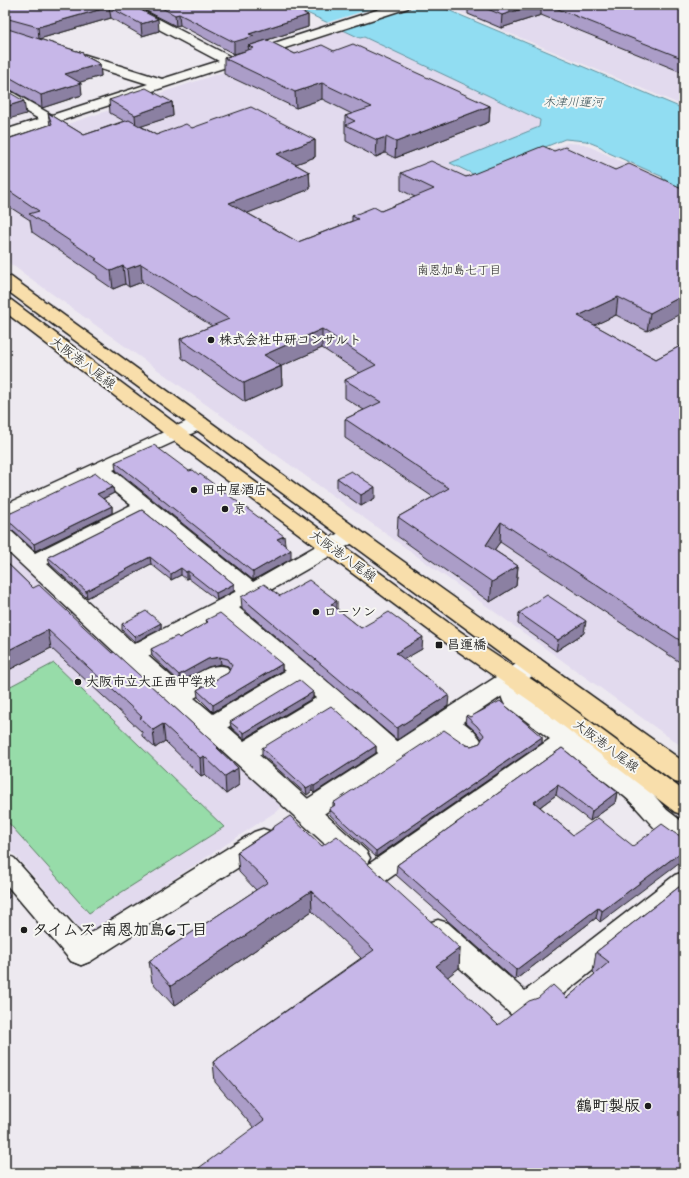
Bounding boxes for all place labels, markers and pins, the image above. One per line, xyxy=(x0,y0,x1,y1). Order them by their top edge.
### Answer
place label: 株式会社中研コンサルト xyxy=(219,331,361,349)
marker: 株式会社中研コンサルト xyxy=(206,335,216,345)
place label: 田中屋酒店 xyxy=(202,481,267,499)
marker: 田中屋酒店 xyxy=(189,485,199,495)
place label: 京 xyxy=(233,500,246,518)
marker: 京 xyxy=(220,504,230,514)
place label: ローソン xyxy=(324,603,376,621)
marker: ローソン xyxy=(311,607,321,617)
place label: 昌運橋 xyxy=(447,636,486,654)
marker: 昌運橋 xyxy=(434,640,444,650)
place label: 大阪市立大正西中学校 xyxy=(86,673,216,691)
marker: 大阪市立大正西中学校 xyxy=(73,677,83,687)
place label: タイムズ 南恩加島6丁目 xyxy=(32,919,207,941)
marker: タイムズ 南恩加島6丁目 xyxy=(19,925,29,935)
place label: 鶴町製版 xyxy=(576,1095,640,1117)
marker: 鶴町製版 xyxy=(643,1101,653,1111)

